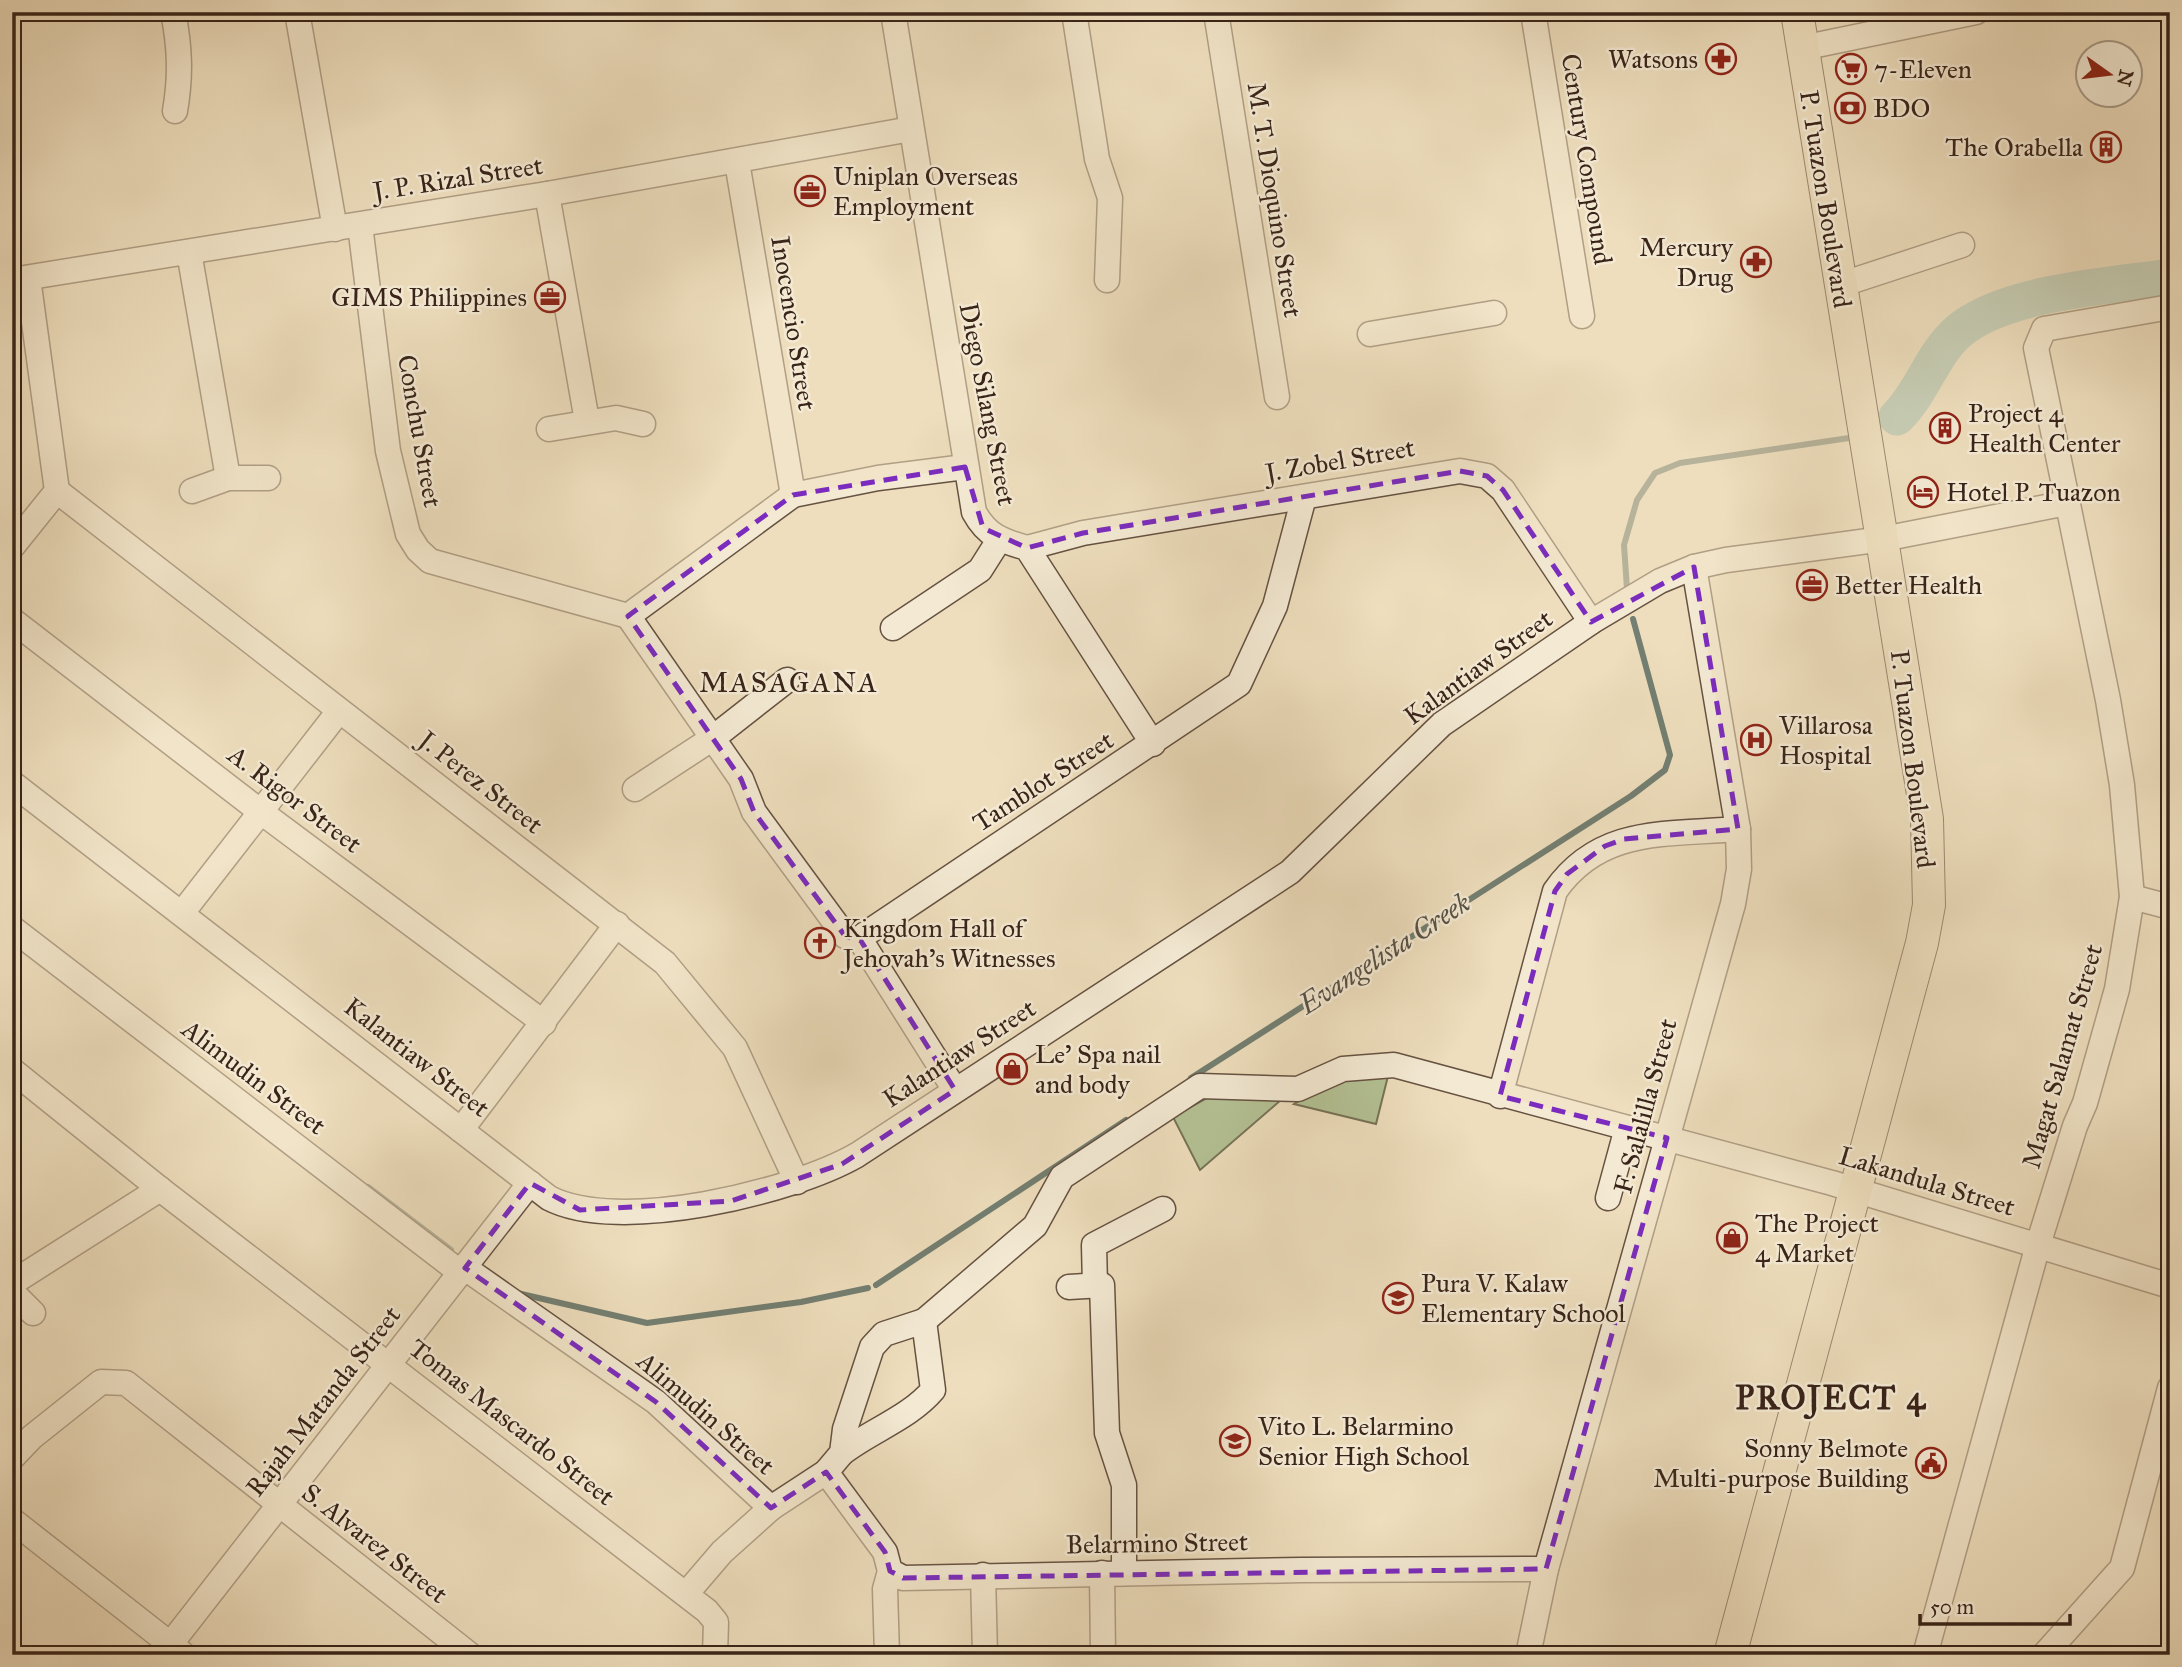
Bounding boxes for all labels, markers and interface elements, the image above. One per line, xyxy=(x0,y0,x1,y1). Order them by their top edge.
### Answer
north arrow xyxy=(2074,38,2144,108)
pharmacy icon: Watsons xyxy=(1704,42,1738,76)
place label: Watsons xyxy=(1608,43,1698,75)
street label: Century Compound xyxy=(1555,51,1619,267)
supermarket icon: 7-Eleven xyxy=(1834,52,1868,86)
place label: 7-Eleven xyxy=(1874,53,1972,85)
text: N xyxy=(2112,67,2138,89)
street label: M. T. Dioquino Street xyxy=(1241,80,1309,320)
street label: P. Tuazon Boulevard xyxy=(1793,88,1859,310)
bank icon: BDO xyxy=(1833,91,1867,125)
place label: BDO xyxy=(1873,92,1930,124)
building icon: The Orabella xyxy=(2089,130,2123,164)
place label: The Orabella xyxy=(1945,131,2083,163)
street label: J. P. Rizal Street xyxy=(368,149,545,208)
place label: Uniplan Overseas Employment xyxy=(833,160,1018,222)
office icon: Uniplan Overseas Employment xyxy=(793,174,827,208)
place label: Mercury Drug xyxy=(1639,231,1734,293)
street label: Inocencio Street xyxy=(764,234,824,412)
pharmacy icon: Mercury Drug xyxy=(1739,245,1773,279)
office icon: GIMS Philippines xyxy=(533,280,567,314)
place label: GIMS Philippines xyxy=(331,281,527,313)
street label: Diego Silang Street xyxy=(953,300,1023,508)
street label: Conchu Street xyxy=(391,352,449,510)
place label: Project 4 Health Center xyxy=(1968,397,2121,459)
building icon: Project 4 Health Center xyxy=(1928,411,1962,445)
street label: J. Zobel Street xyxy=(1260,431,1417,489)
hotel icon: Hotel P. Tuazon xyxy=(1906,475,1940,509)
place label: Hotel P. Tuazon xyxy=(1946,476,2121,508)
office icon: Better Health xyxy=(1795,568,1829,602)
place label: Better Health xyxy=(1835,569,1983,601)
street label: Kalantiaw Street xyxy=(1397,602,1559,732)
street label: P. Tuazon Boulevard xyxy=(1884,648,1942,870)
district label: MASAGANA xyxy=(699,665,879,700)
place label: Villarosa Hospital xyxy=(1778,709,1873,771)
street label: J. Perez Street xyxy=(410,722,549,840)
hospital icon: Villarosa Hospital xyxy=(1739,723,1773,757)
street label: Tamblot Street xyxy=(967,724,1119,838)
street label: A. Rigor Street xyxy=(221,738,368,860)
water label: Evangelista Creek xyxy=(1291,885,1477,1023)
place label: Kingdom Hall of Jehovah's Witnesses xyxy=(840,912,1055,974)
church icon: Kingdom Hall of Jehovah's Witnesses xyxy=(803,926,837,960)
street label: Magat Salamat Street xyxy=(2015,940,2109,1172)
street label: Kalantiaw Street xyxy=(338,990,496,1124)
street label: Kalantiaw Street xyxy=(877,992,1041,1114)
street label: Alimudin Street xyxy=(175,1012,332,1141)
street label: F. Salalilla Street xyxy=(1606,1015,1684,1197)
place label: Le' Spa nail and body xyxy=(1035,1038,1161,1100)
shop icon: Le' Spa nail and body xyxy=(995,1052,1029,1086)
street label: Lakandula Street xyxy=(1835,1139,2019,1223)
place label: The Project 4 Market xyxy=(1755,1207,1879,1269)
shop icon: The Project 4 Market xyxy=(1715,1221,1749,1255)
place label: Pura V. Kalaw Elementary School xyxy=(1421,1267,1625,1329)
school or university icon: Pura V. Kalaw Elementary School xyxy=(1381,1281,1415,1315)
street label: Rajah Matanda Street xyxy=(239,1299,407,1503)
street label: Tomas Mascardo Street xyxy=(403,1332,621,1512)
street label: Alimudin Street xyxy=(630,1344,781,1481)
district label: PROJECT 4 xyxy=(1735,1378,1927,1420)
place label: Vito L. Belarmino Senior High School xyxy=(1257,1410,1469,1472)
school or university icon: Vito L. Belarmino Senior High School xyxy=(1218,1424,1252,1458)
place label: Sonny Belmote Multi-purpose Building xyxy=(1653,1432,1909,1494)
public building icon: Sonny Belmote Multi-purpose Building xyxy=(1914,1446,1948,1480)
street label: S. Alvarez Street xyxy=(296,1476,454,1610)
street label: Belarmino Street xyxy=(1066,1525,1248,1561)
scale bar xyxy=(1920,1583,2070,1627)
text: 50 m xyxy=(1930,1594,1975,1620)

